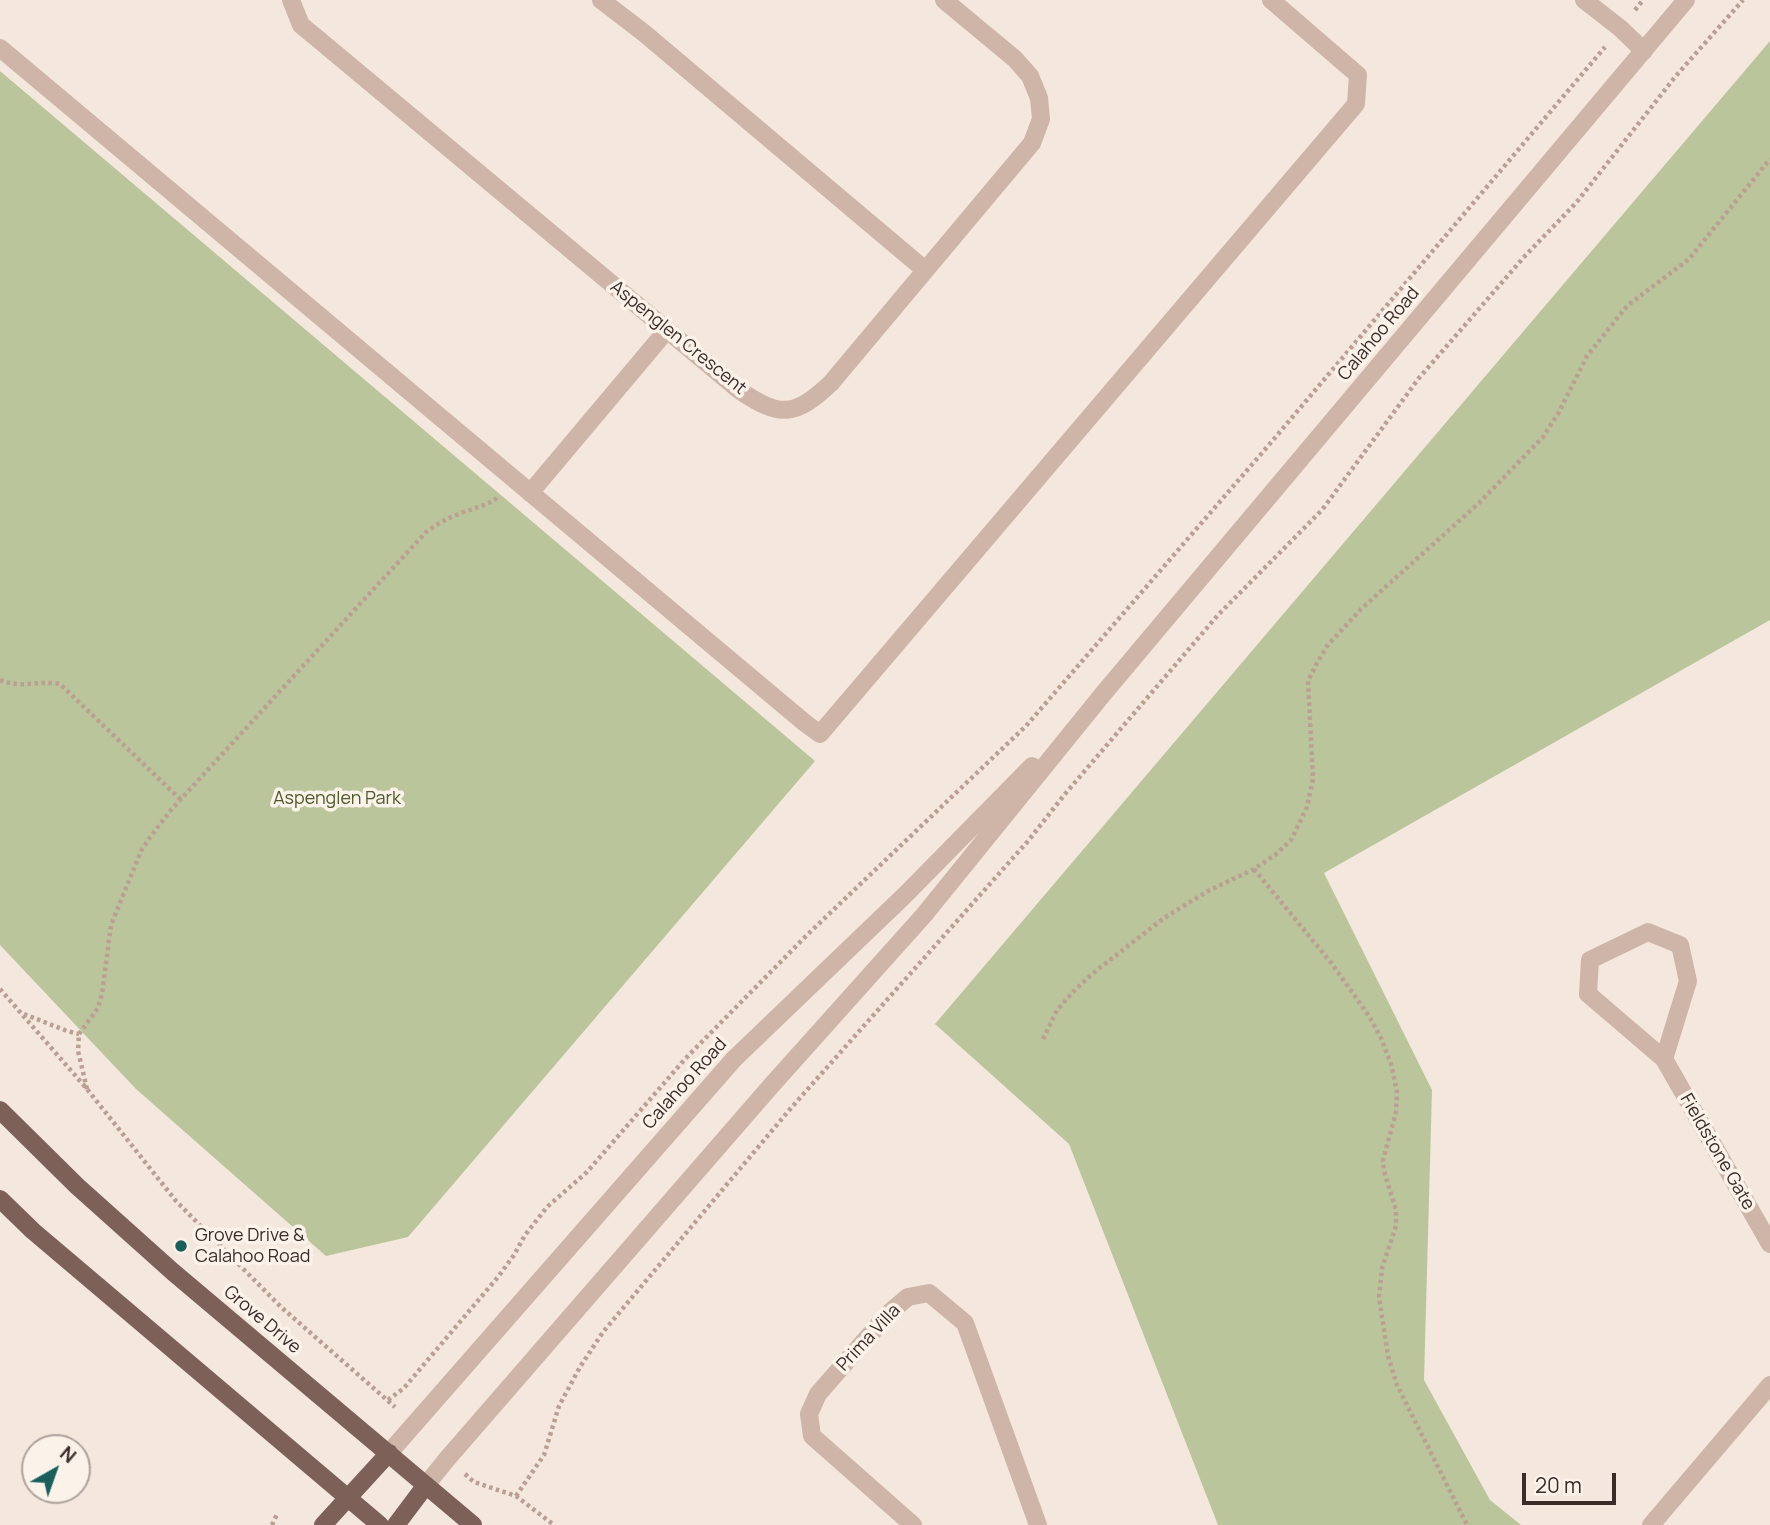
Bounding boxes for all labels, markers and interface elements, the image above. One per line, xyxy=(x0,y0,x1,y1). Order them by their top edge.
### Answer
street label: Aspenglen Crescent xyxy=(606,276,750,400)
street label: Calahoo Road xyxy=(1334,283,1424,385)
park label: Aspenglen Park xyxy=(273,788,401,810)
street label: Calahoo Road xyxy=(638,1034,732,1134)
street label: Fieldstone Gate xyxy=(1675,1090,1759,1214)
place label: Grove Drive & Calahoo Road xyxy=(195,1225,310,1268)
marker: Grove Drive & Calahoo Road xyxy=(173,1238,189,1254)
street label: Grove Drive xyxy=(219,1281,305,1359)
street label: Prima Villa xyxy=(833,1300,905,1376)
north arrow xyxy=(21,1434,91,1504)
text: N xyxy=(55,1440,82,1469)
scale bar xyxy=(1525,1458,1620,1502)
text: 20 m xyxy=(1535,1471,1582,1499)

